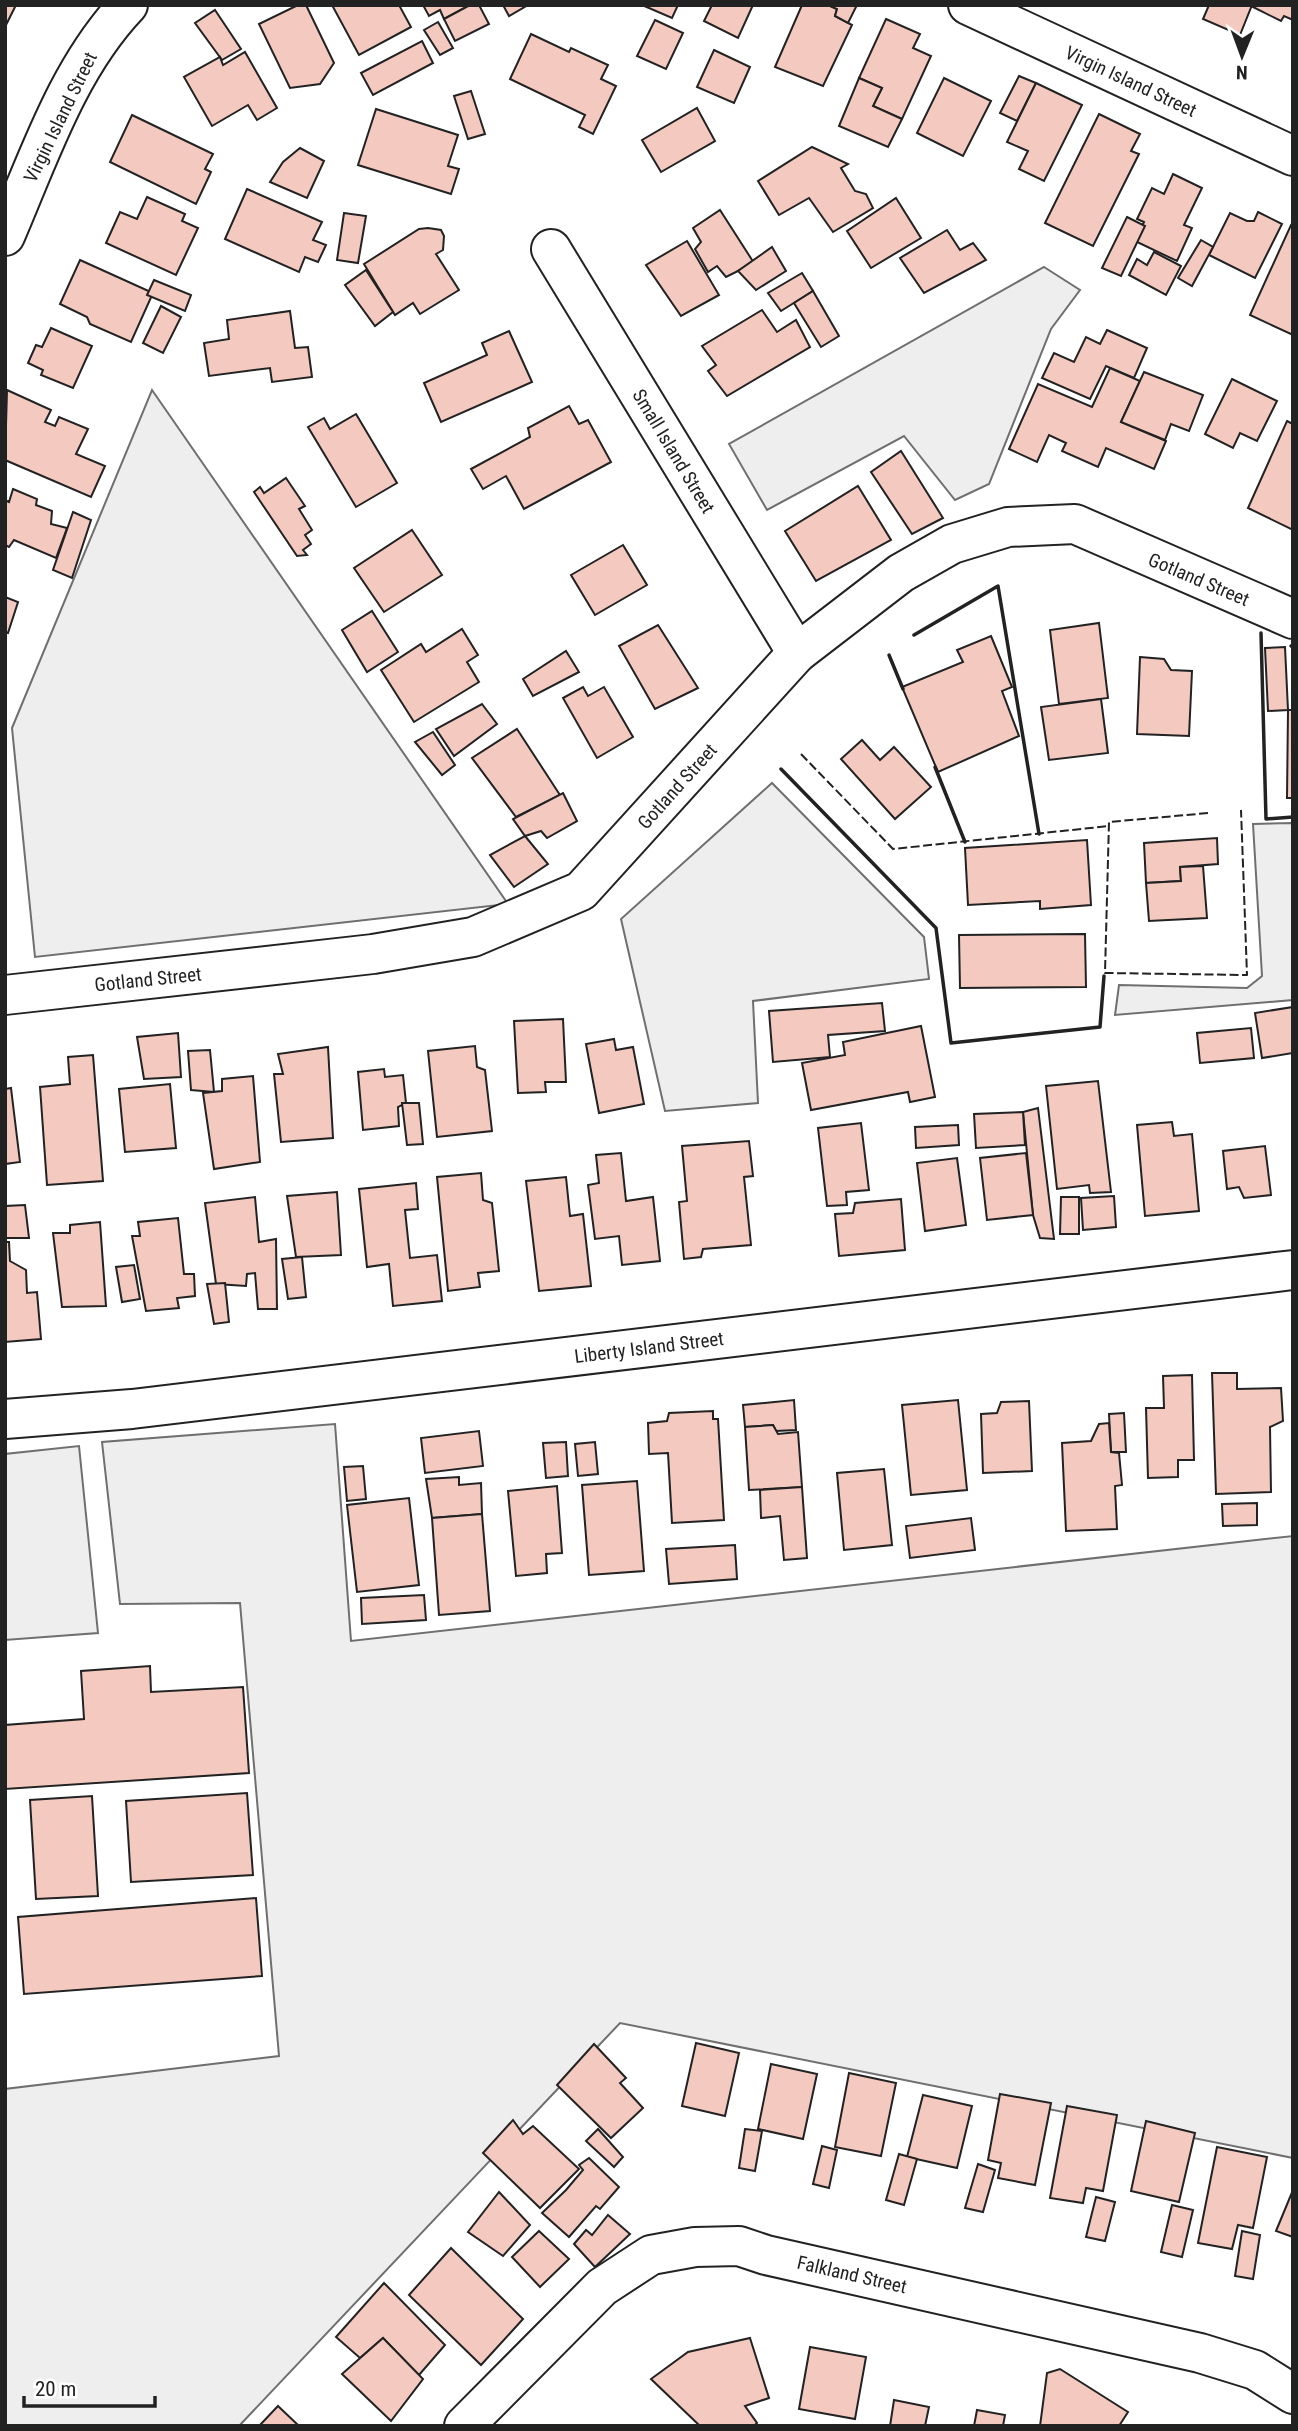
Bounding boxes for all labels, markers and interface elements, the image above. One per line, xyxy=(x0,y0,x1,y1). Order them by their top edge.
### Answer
north arrow xyxy=(1207,21,1277,91)
street label: Virgin Island Street xyxy=(1061,41,1200,122)
street label: Virgin Island Street xyxy=(19,48,102,186)
text: N xyxy=(1236,61,1248,84)
street label: Small Island Street xyxy=(627,385,720,517)
street label: Gotland Street xyxy=(1145,548,1253,611)
street label: Gotland Street xyxy=(633,739,722,834)
street label: Gotland Street xyxy=(93,962,203,997)
street label: Liberty Island Street xyxy=(573,1327,725,1368)
street label: Falkland Street xyxy=(795,2251,909,2298)
scale bar xyxy=(24,2364,156,2408)
text: 20 m xyxy=(35,2377,76,2401)

